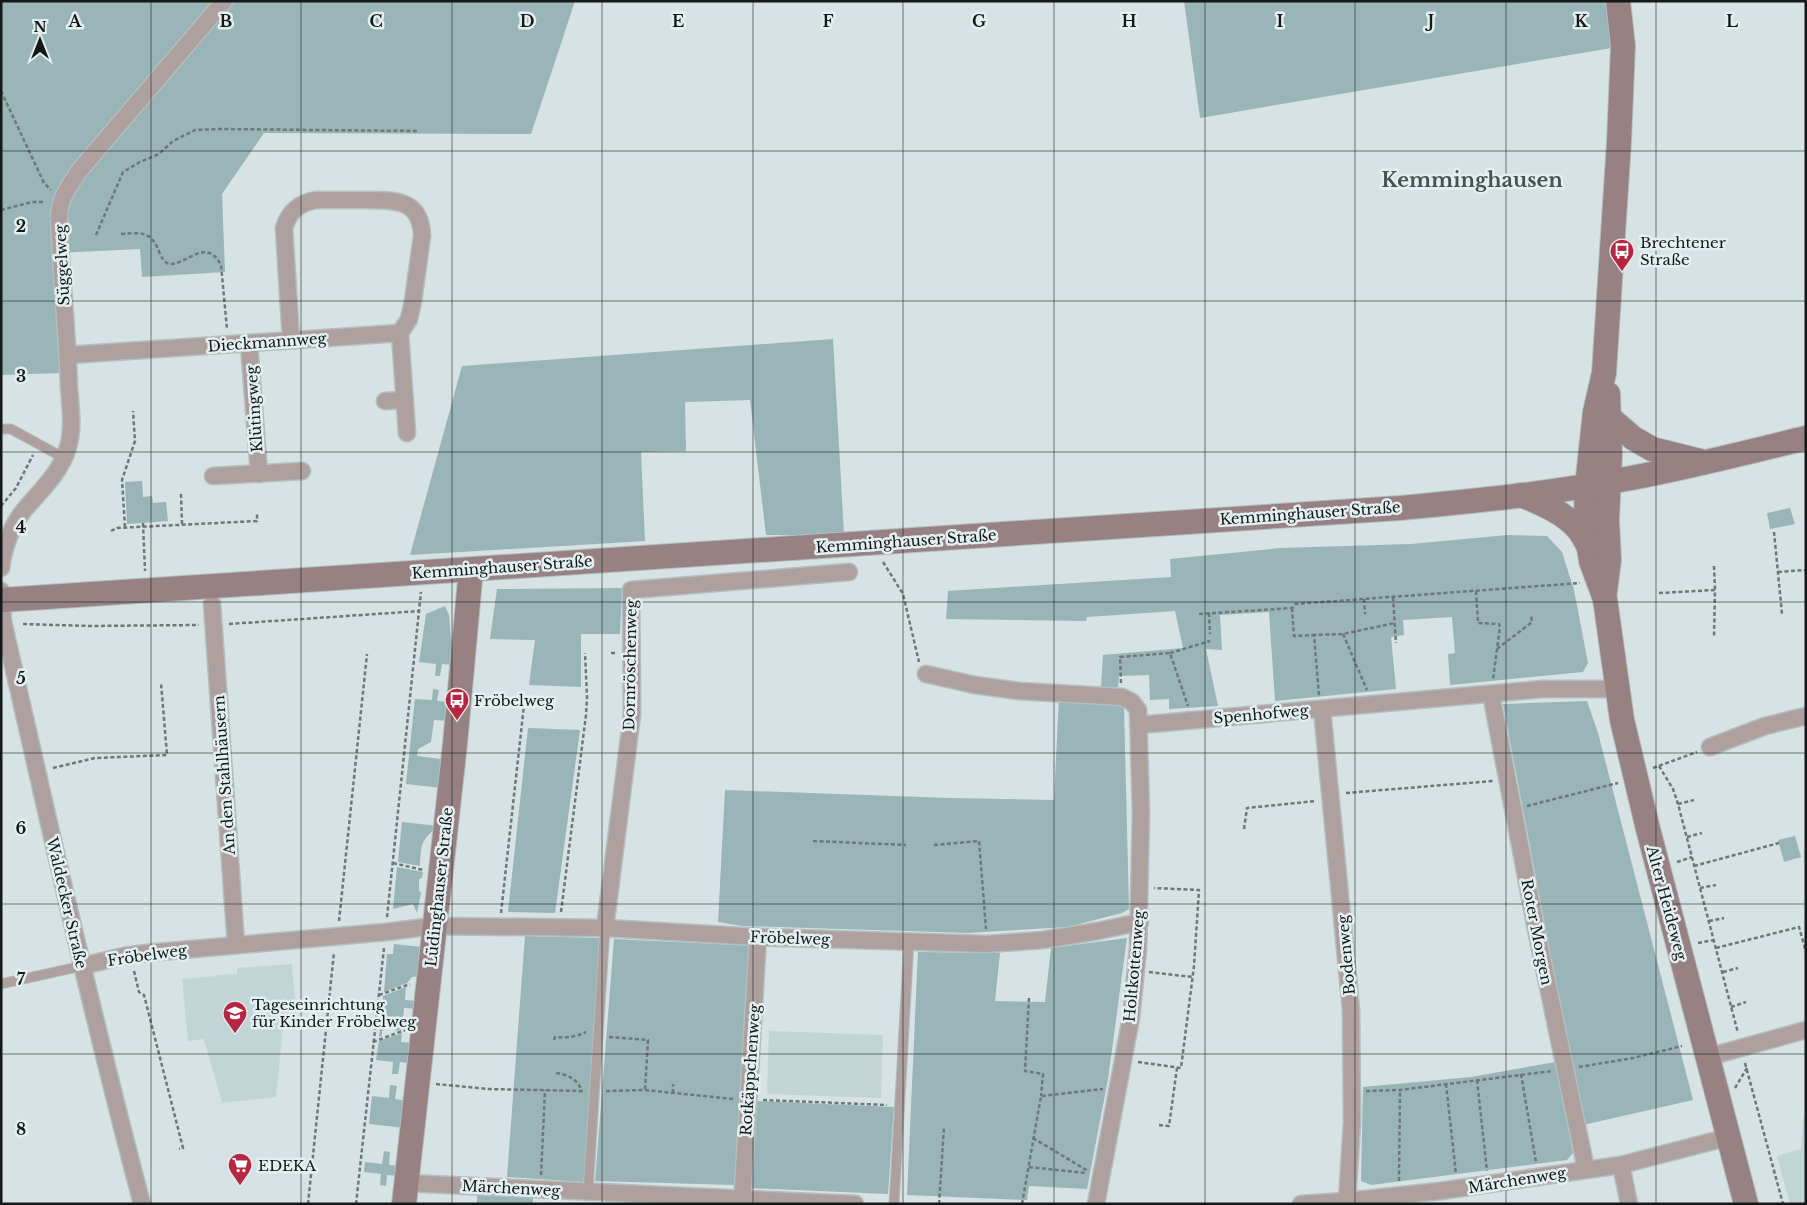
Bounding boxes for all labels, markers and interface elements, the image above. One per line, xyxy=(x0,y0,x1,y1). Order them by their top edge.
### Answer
text: A xyxy=(68,11,83,31)
text: B xyxy=(220,11,233,31)
text: C xyxy=(369,11,383,31)
text: D xyxy=(520,11,534,31)
text: E xyxy=(672,11,684,31)
text: F xyxy=(822,11,834,31)
text: G xyxy=(972,11,986,31)
text: H xyxy=(1121,11,1137,31)
text: I xyxy=(1277,11,1284,31)
text: J xyxy=(1425,11,1434,31)
text: K xyxy=(1574,11,1588,31)
text: L xyxy=(1726,11,1738,31)
north arrow xyxy=(15,15,65,65)
text: N xyxy=(33,18,47,36)
district label: Kemminghausen xyxy=(1381,168,1563,192)
text: 2 xyxy=(16,216,26,236)
street label: Süggelweg xyxy=(50,223,74,306)
place label: Brechtener Straße xyxy=(1640,233,1727,269)
bus stop icon: Brechtener Straße xyxy=(1609,238,1635,272)
street label: Dieckmannweg xyxy=(207,328,328,356)
street label: Klütingweg xyxy=(241,364,267,453)
text: 3 xyxy=(16,366,26,386)
street label: Kemminghauser Straße xyxy=(1219,497,1401,529)
text: 4 xyxy=(16,517,26,537)
street label: Kemminghauser Straße xyxy=(815,525,997,557)
street label: Kemminghauser Straße xyxy=(411,551,593,583)
street label: Dornröschenweg xyxy=(619,598,641,731)
text: 5 xyxy=(16,668,26,688)
bus stop icon: Fröbelweg xyxy=(444,687,470,721)
place label: Fröbelweg xyxy=(474,691,555,710)
street label: An den Stahlhäusern xyxy=(209,695,239,856)
street label: Spenhofweg xyxy=(1213,700,1310,728)
street label: Lüdinghauser Straße xyxy=(421,806,457,968)
text: 6 xyxy=(16,818,27,838)
street label: Waldecker Straße xyxy=(42,835,91,971)
street label: Alter Heideweg xyxy=(1642,843,1692,963)
street label: Roter Morgen xyxy=(1517,877,1557,987)
street label: Holtkottenweg xyxy=(1120,908,1148,1023)
street label: Bodenweg xyxy=(1333,913,1359,996)
street label: Fröbelweg xyxy=(750,927,831,949)
street label: Fröbelweg xyxy=(106,940,189,970)
text: 7 xyxy=(17,969,26,989)
place label: Tageseinrichtung für Kinder Fröbelweg xyxy=(252,995,417,1031)
school or university icon: Tageseinrichtung für Kinder Fröbelweg xyxy=(222,1000,248,1034)
street label: Rotkäppchenweg xyxy=(736,1002,764,1137)
text: 8 xyxy=(16,1119,26,1139)
supermarket icon: EDEKA xyxy=(227,1152,253,1186)
place label: EDEKA xyxy=(258,1156,317,1175)
street label: Märchenweg xyxy=(1467,1163,1568,1197)
street label: Märchenweg xyxy=(461,1176,562,1200)

